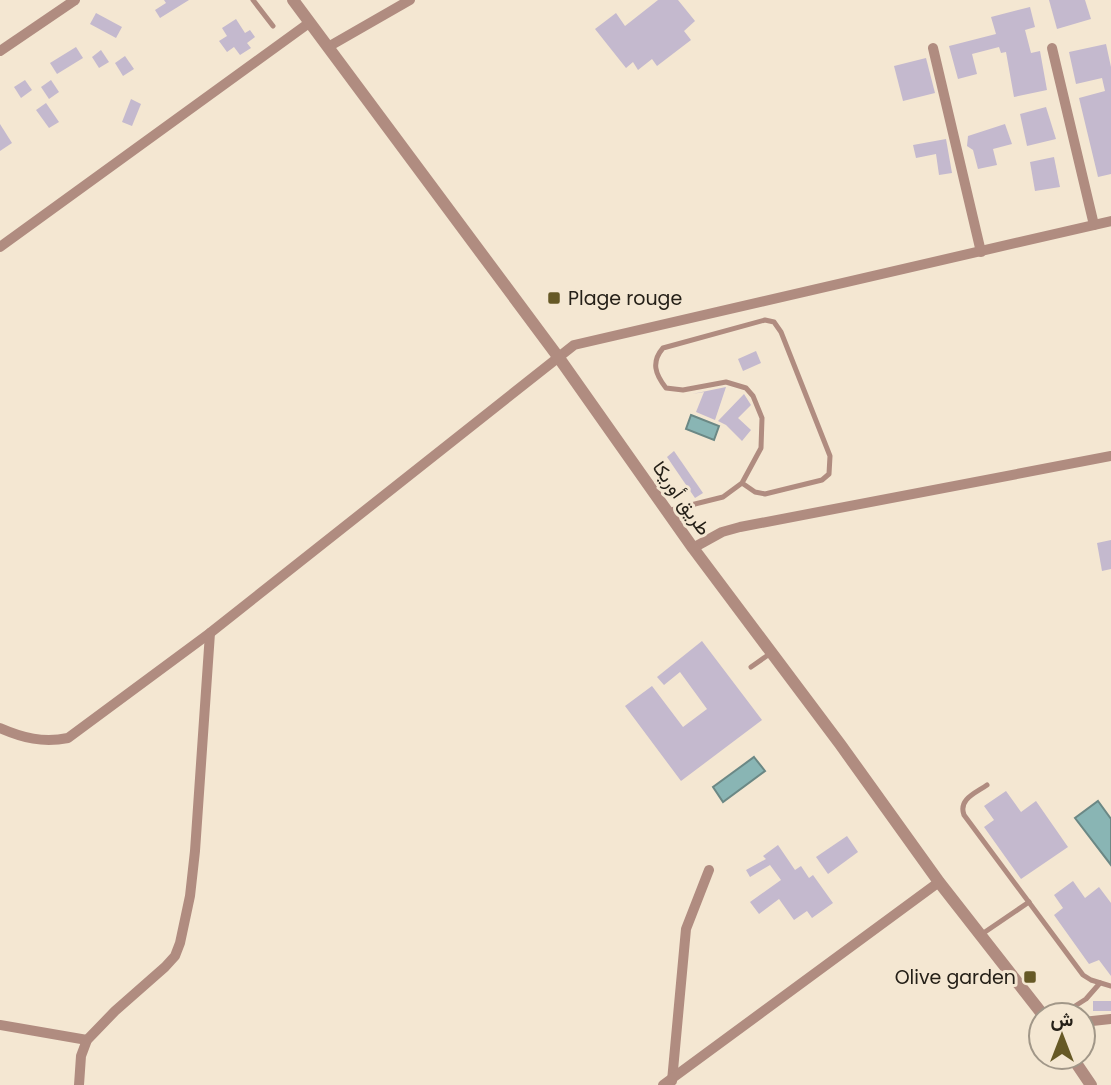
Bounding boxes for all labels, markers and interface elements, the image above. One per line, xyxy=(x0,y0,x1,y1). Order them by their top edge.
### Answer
place label: Plage rouge xyxy=(568,285,682,312)
marker: Plage rouge xyxy=(546,290,562,306)
street label: طريق أوريكا xyxy=(646,456,717,541)
place label: Olive garden xyxy=(895,964,1016,991)
marker: Olive garden xyxy=(1022,969,1038,985)
north arrow xyxy=(1027,1001,1097,1071)
text: ش xyxy=(1051,1006,1074,1033)

